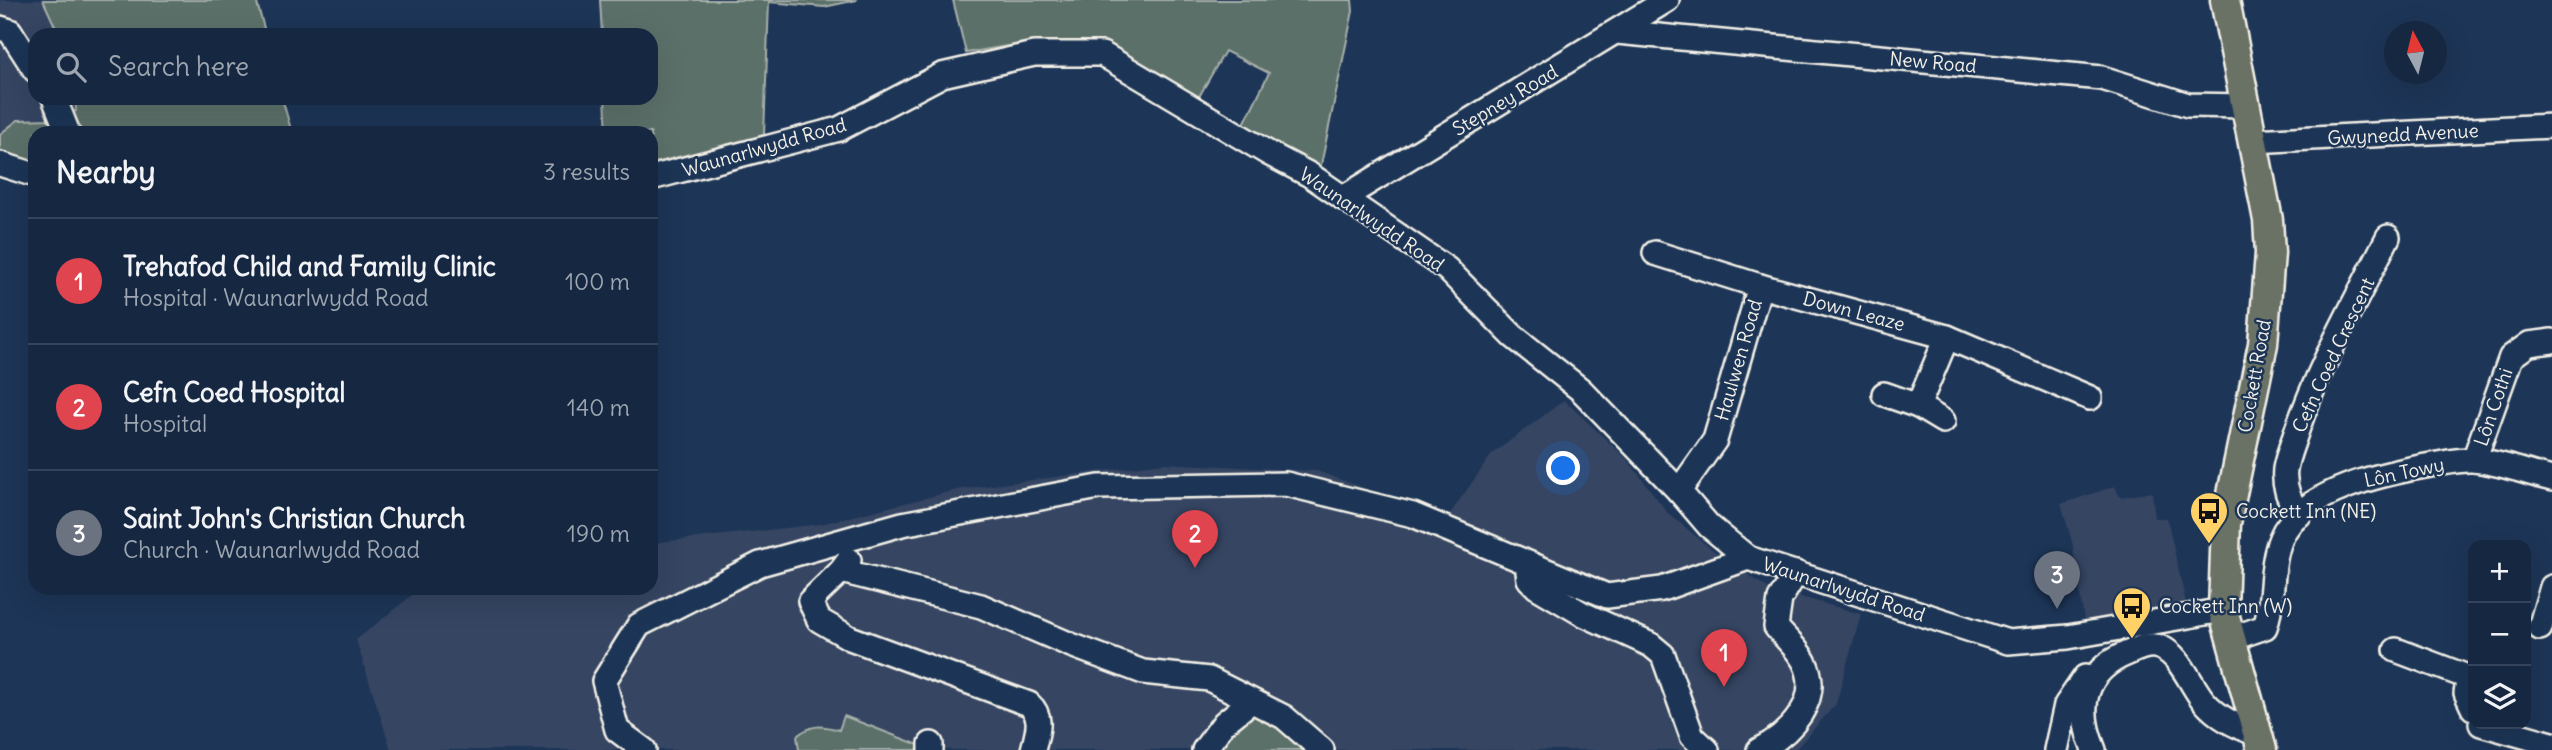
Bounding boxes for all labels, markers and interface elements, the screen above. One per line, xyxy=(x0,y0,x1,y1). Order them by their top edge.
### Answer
north arrow xyxy=(2384,21,2447,84)
search box xyxy=(28,28,658,105)
street label: New Road xyxy=(1889,46,1977,78)
icon: search xyxy=(52,48,90,86)
text: Search here xyxy=(108,50,249,83)
street label: Stepney Road xyxy=(1448,59,1562,141)
street label: Waunarlwydd Road xyxy=(679,112,849,182)
street label: Gwynedd Avenue xyxy=(2327,118,2479,150)
text: Nearby xyxy=(56,153,156,191)
text: 3 results xyxy=(543,157,630,186)
street label: Waunarlwydd Road xyxy=(1295,162,1449,276)
text: Trehafod Child and Family Clinic xyxy=(123,250,496,283)
text: 1 xyxy=(74,267,84,296)
text: 100 m xyxy=(565,267,630,296)
street label: Cefn Coed Crescent xyxy=(2287,274,2379,436)
text: Hospital · Waunarlwydd Road xyxy=(123,283,428,312)
street label: Down Leaze xyxy=(1800,286,1908,336)
street label: Haulwen Road xyxy=(1709,297,1767,423)
street label: Cockett Road xyxy=(2232,318,2276,434)
street label: Lôn Cothi xyxy=(2469,365,2517,449)
text: Cefn Coed Hospital xyxy=(123,376,345,409)
text: 2 xyxy=(73,393,85,422)
text: 140 m xyxy=(567,393,630,422)
text: Hospital xyxy=(123,409,207,438)
your location xyxy=(1546,451,1580,485)
street label: Lôn Towy xyxy=(2362,452,2446,492)
bus stop icon: Cockett Inn (NE) xyxy=(2188,490,2230,545)
place label: Cockett Inn (NE) xyxy=(2236,499,2376,523)
text: Saint John's Christian Church xyxy=(123,502,465,535)
pin: 2 xyxy=(1172,510,1218,568)
text: 3 xyxy=(72,519,86,548)
text: 190 m xyxy=(567,519,630,548)
text: Church · Waunarlwydd Road xyxy=(123,535,420,564)
map controls xyxy=(2468,540,2531,729)
button: + xyxy=(2468,540,2531,603)
street label: Waunarlwydd Road xyxy=(1760,551,1928,627)
pin: 3 xyxy=(2034,551,2080,609)
bus stop icon: Cockett Inn (W) xyxy=(2111,585,2153,640)
place label: Cockett Inn (W) xyxy=(2159,594,2292,618)
button: − xyxy=(2468,603,2531,666)
pin: 1 xyxy=(1701,629,1747,687)
button: layers xyxy=(2468,666,2531,729)

